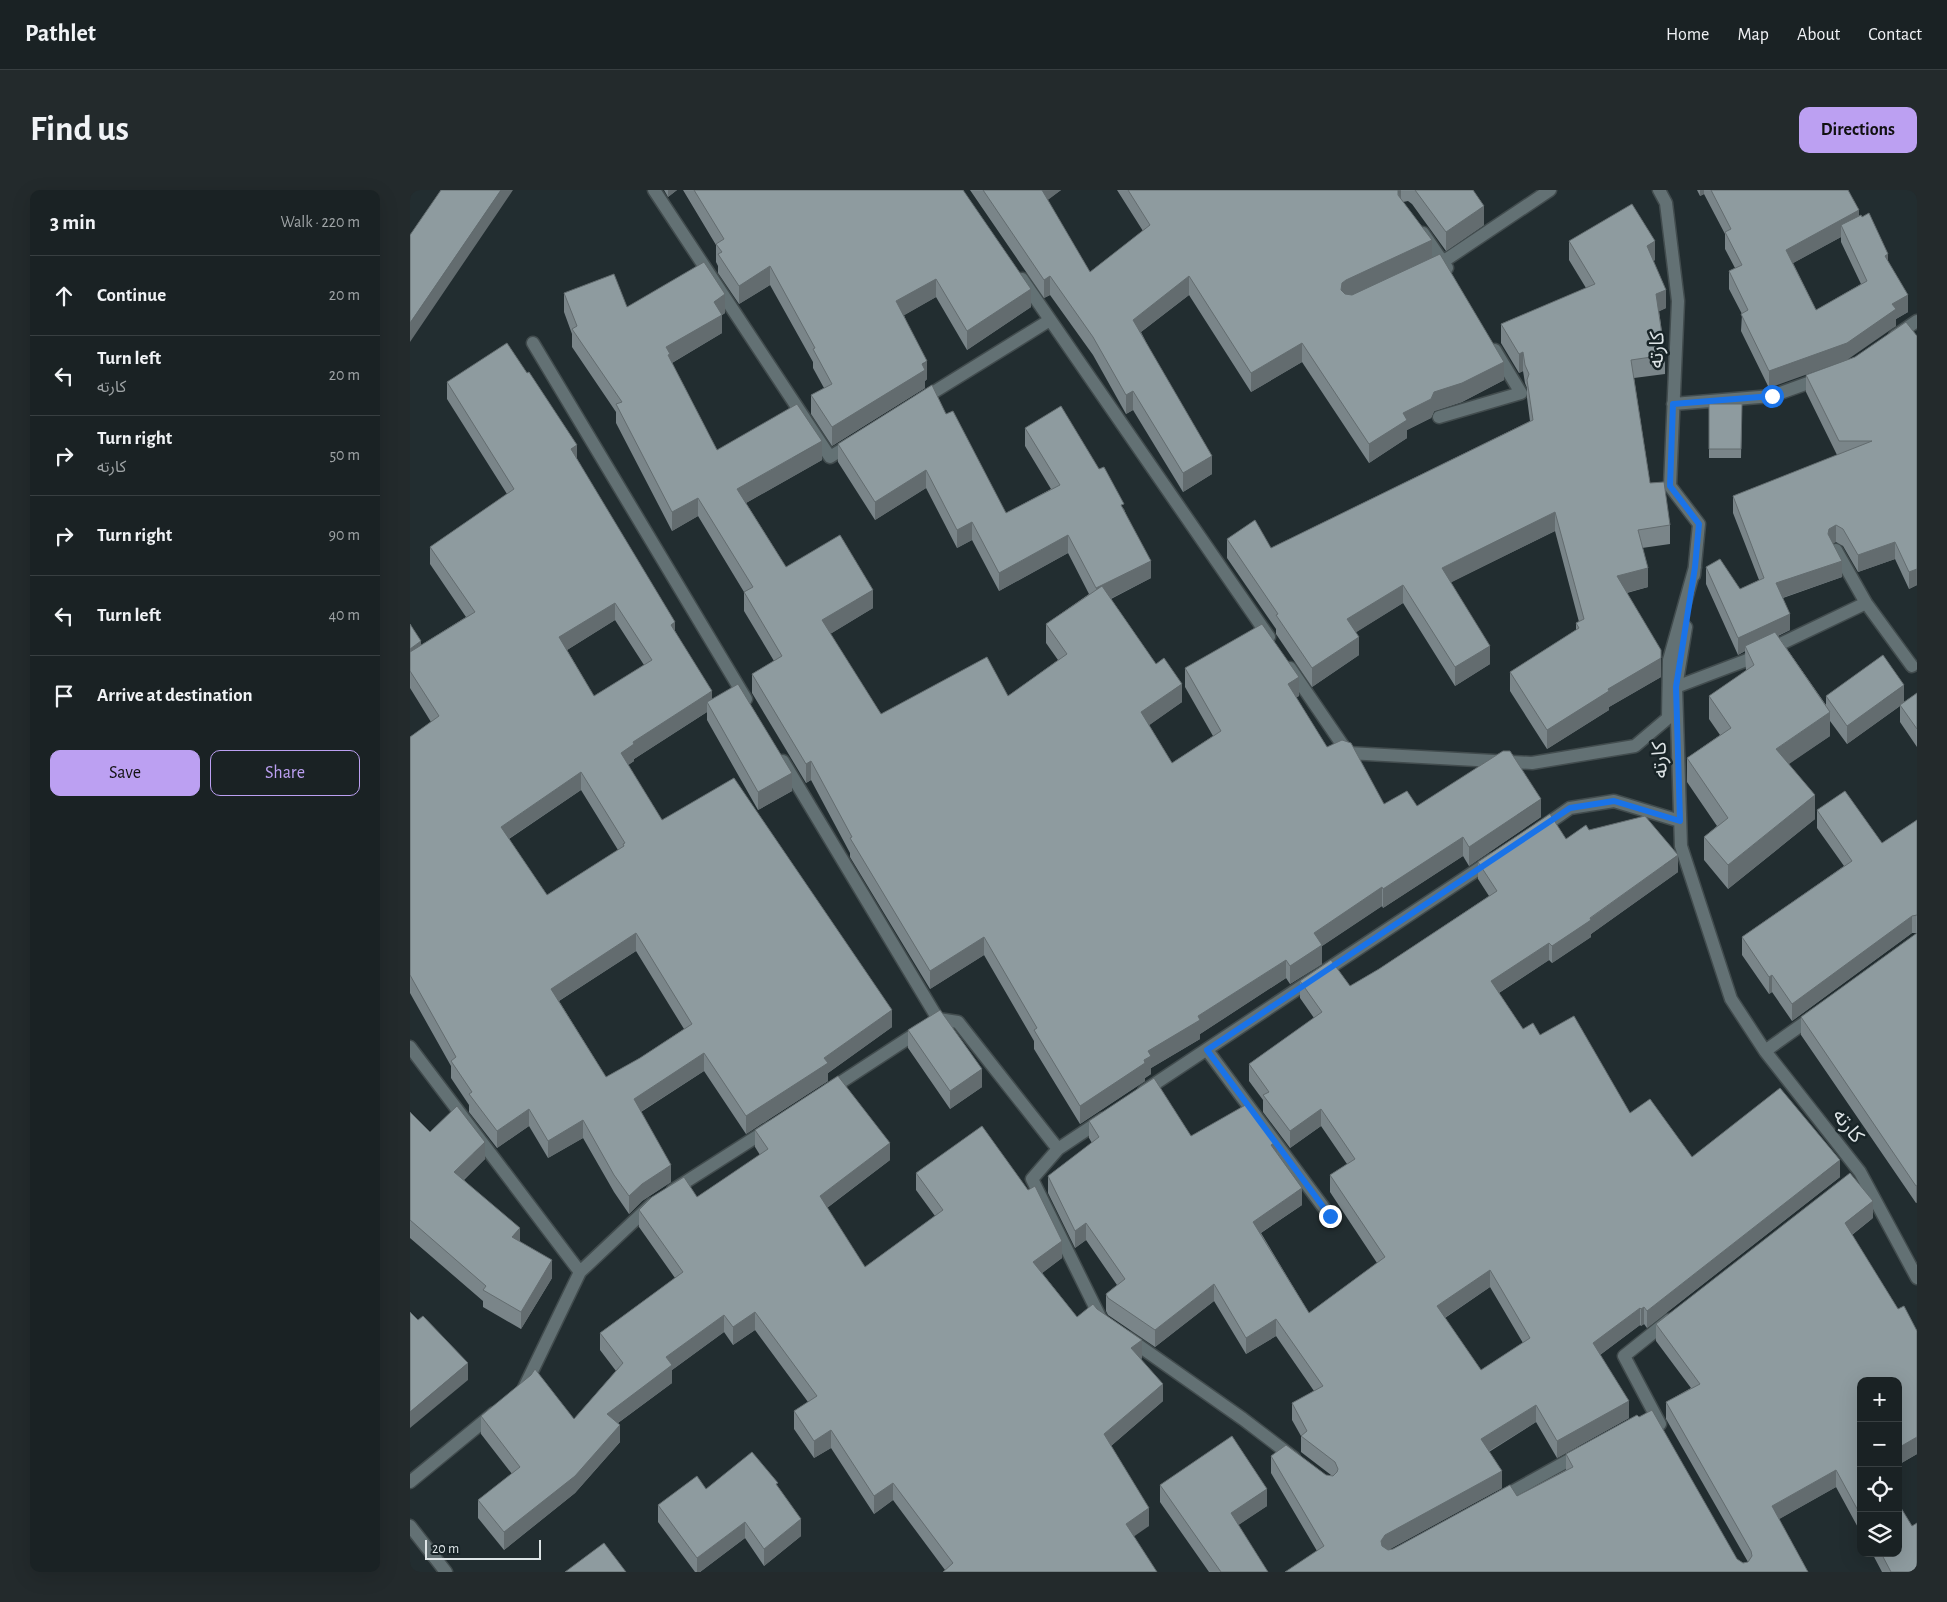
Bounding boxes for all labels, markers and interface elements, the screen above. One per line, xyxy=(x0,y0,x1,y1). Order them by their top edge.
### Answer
text: Pathlet xyxy=(25,22,96,46)
text: Home xyxy=(1666,26,1709,44)
text: Map xyxy=(1737,26,1769,44)
text: About xyxy=(1797,26,1840,44)
text: Contact xyxy=(1868,26,1922,44)
button: Directions xyxy=(1799,107,1917,153)
text: Find us xyxy=(30,112,129,147)
text: 3 min xyxy=(50,212,96,233)
text: Walk · 220 m xyxy=(281,214,360,230)
icon: ahead xyxy=(50,282,78,310)
text: Continue xyxy=(97,286,166,305)
text: 20 m xyxy=(329,287,360,303)
street label: کارته xyxy=(1646,331,1669,369)
text: Turn left xyxy=(97,349,161,368)
icon: left xyxy=(50,362,78,390)
text: 20 m xyxy=(329,367,360,383)
text: کارته xyxy=(97,379,126,395)
route start xyxy=(1761,385,1784,408)
text: Turn right xyxy=(97,429,172,448)
icon: right xyxy=(50,442,78,470)
text: 50 m xyxy=(329,447,360,463)
text: کارته xyxy=(97,459,126,475)
icon: right xyxy=(50,522,78,550)
text: Turn right xyxy=(97,526,172,545)
text: 90 m xyxy=(329,527,360,543)
icon: left xyxy=(50,602,78,630)
text: Turn left xyxy=(97,606,161,625)
text: 40 m xyxy=(328,607,360,623)
icon: arrive xyxy=(50,682,78,710)
text: Arrive at destination xyxy=(97,686,253,705)
street label: کارته xyxy=(1649,741,1672,779)
button: Save xyxy=(50,750,200,796)
button: Share xyxy=(210,750,360,796)
street label: کارته xyxy=(1828,1105,1868,1148)
route end xyxy=(1319,1205,1342,1228)
map controls xyxy=(1857,1377,1902,1557)
button: + xyxy=(1857,1377,1902,1422)
button: − xyxy=(1857,1422,1902,1467)
button: locate xyxy=(1857,1467,1902,1512)
button: layers xyxy=(1857,1512,1902,1557)
scale bar xyxy=(425,1537,541,1560)
text: 20 m xyxy=(432,1542,459,1556)

